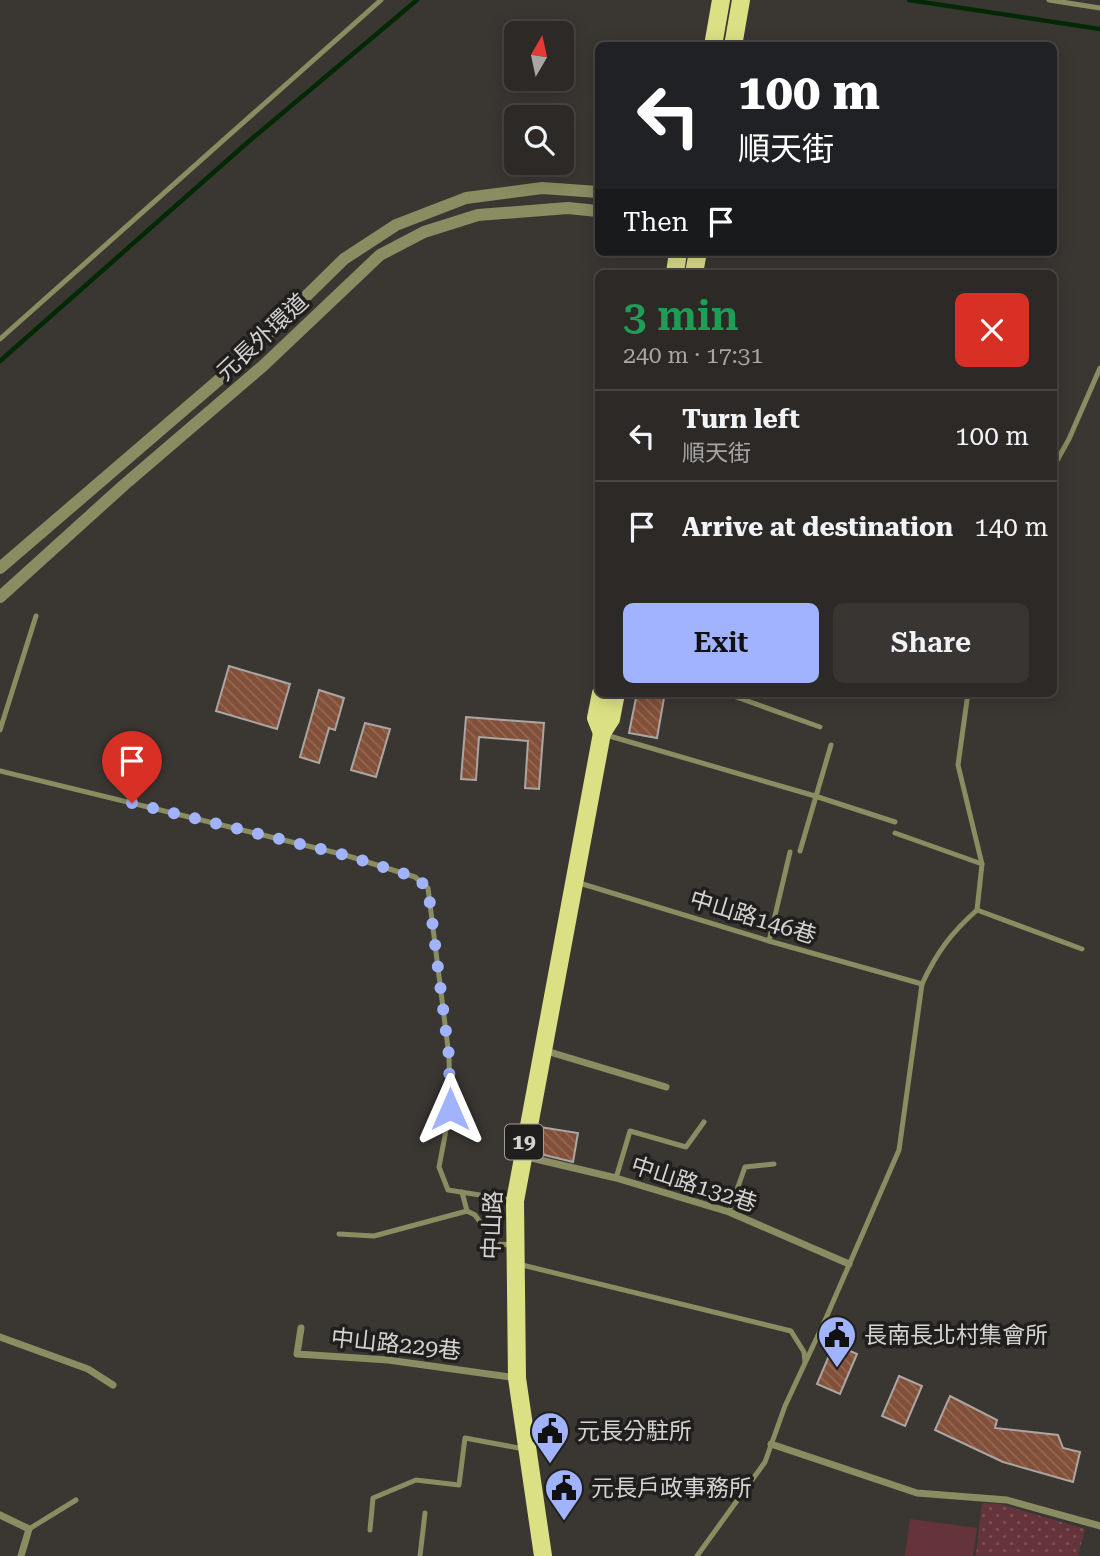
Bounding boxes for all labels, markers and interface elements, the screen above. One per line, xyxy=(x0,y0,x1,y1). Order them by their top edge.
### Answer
north arrow xyxy=(504,21,574,91)
map controls xyxy=(504,21,574,175)
text: 100 m xyxy=(738,64,880,121)
icon: left xyxy=(623,70,714,161)
button: search xyxy=(504,105,574,175)
text: 順天街 xyxy=(738,130,834,168)
icon: arrive xyxy=(702,203,740,241)
text: Then xyxy=(623,207,688,237)
street label: 元長外環道 xyxy=(211,288,314,386)
text: 3 min xyxy=(623,291,739,340)
button: close xyxy=(955,293,1029,367)
text: 240 m · 17:31 xyxy=(623,342,763,369)
text: Turn left xyxy=(682,404,800,434)
icon: left xyxy=(623,417,661,455)
text: 100 m xyxy=(955,421,1029,451)
text: 順天街 xyxy=(682,440,751,467)
icon: arrive xyxy=(623,508,661,546)
text: Arrive at destination xyxy=(682,512,953,542)
text: 140 m xyxy=(974,512,1048,542)
button: Exit xyxy=(623,603,819,683)
button: Share xyxy=(833,603,1029,683)
pin xyxy=(102,731,162,803)
icon: arrive xyxy=(113,742,151,780)
street label: 中山路146巷 xyxy=(686,885,819,949)
position arrow xyxy=(413,1072,487,1146)
road number: 19 xyxy=(505,1124,543,1160)
street label: 中山路132巷 xyxy=(628,1151,760,1217)
street label: 中山路 xyxy=(478,1190,507,1260)
public building icon: 長南長北村集會所 xyxy=(816,1314,858,1369)
place label: 長南長北村集會所 xyxy=(864,1322,1048,1349)
street label: 中山路229巷 xyxy=(330,1324,462,1365)
public building icon: 元長分駐所 xyxy=(529,1410,571,1465)
place label: 元長分駐所 xyxy=(577,1418,692,1445)
public building icon: 元長戶政事務所 xyxy=(543,1467,585,1522)
place label: 元長戶政事務所 xyxy=(591,1475,752,1502)

